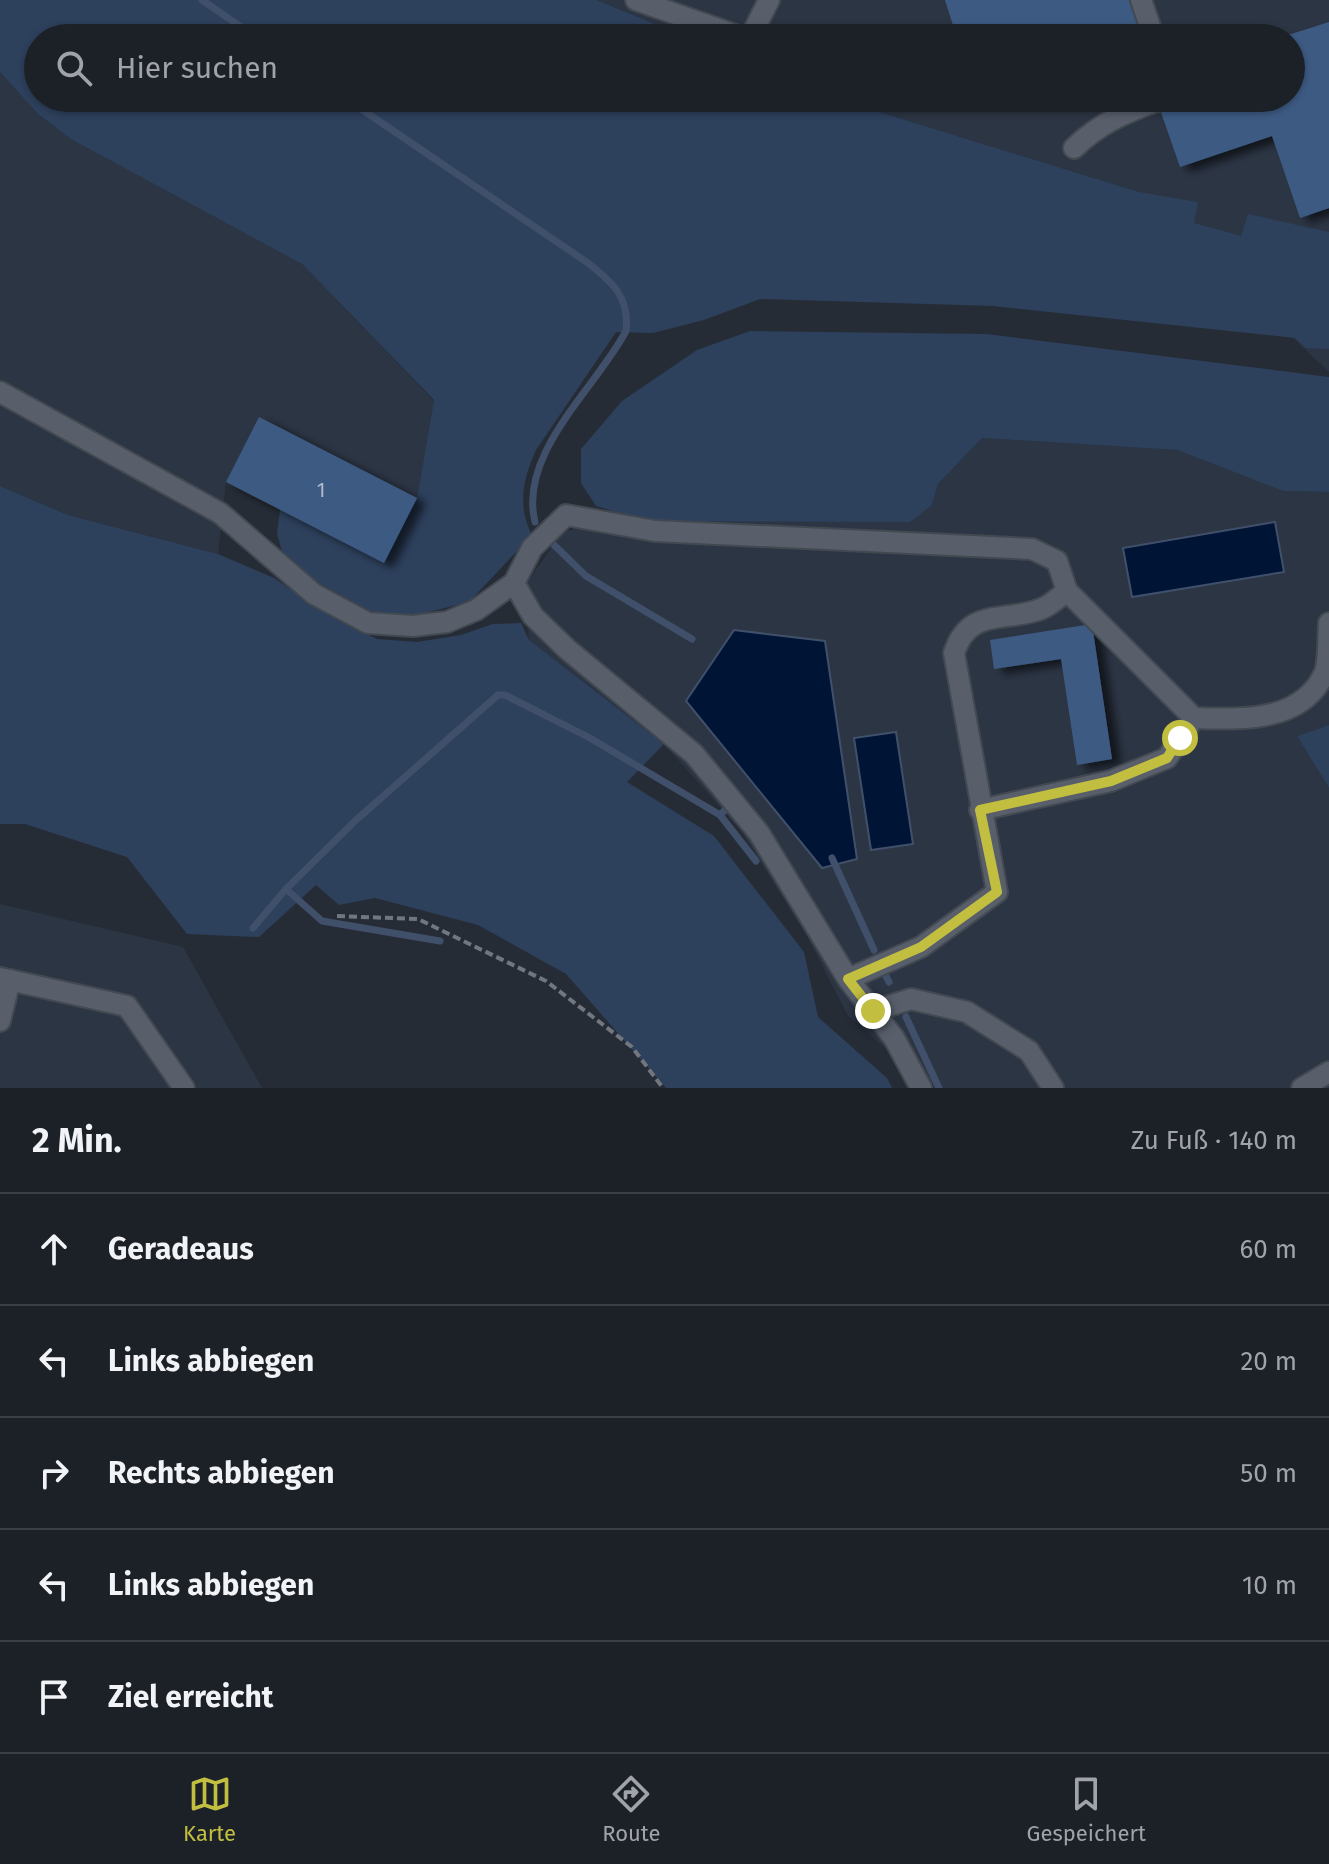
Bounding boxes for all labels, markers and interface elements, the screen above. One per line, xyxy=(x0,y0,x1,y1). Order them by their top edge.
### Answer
search box xyxy=(24,24,1305,112)
icon: search xyxy=(52,46,96,90)
text: Hier suchen xyxy=(116,50,278,86)
house number: 1 xyxy=(317,478,325,502)
route start xyxy=(1162,720,1198,756)
route end xyxy=(855,993,891,1029)
text: 2 Min. xyxy=(32,1120,122,1161)
text: Zu Fuß · 140 m xyxy=(1131,1125,1297,1156)
icon: ahead xyxy=(32,1227,76,1271)
text: Geradeaus xyxy=(108,1231,254,1267)
text: 60 m xyxy=(1239,1234,1297,1265)
icon: left xyxy=(32,1339,76,1383)
text: Links abbiegen xyxy=(108,1343,314,1379)
text: 20 m xyxy=(1240,1346,1297,1377)
icon: right xyxy=(32,1451,76,1495)
text: Rechts abbiegen xyxy=(108,1455,335,1491)
text: 50 m xyxy=(1240,1458,1297,1489)
icon: left xyxy=(32,1563,76,1607)
text: Links abbiegen xyxy=(108,1567,314,1603)
text: 10 m xyxy=(1242,1570,1297,1601)
icon: arrive xyxy=(32,1675,76,1719)
text: Ziel erreicht xyxy=(108,1679,273,1715)
tab: Karte xyxy=(183,1772,236,1847)
tab: Route xyxy=(602,1772,660,1847)
tab: Gespeichert xyxy=(1027,1772,1146,1847)

